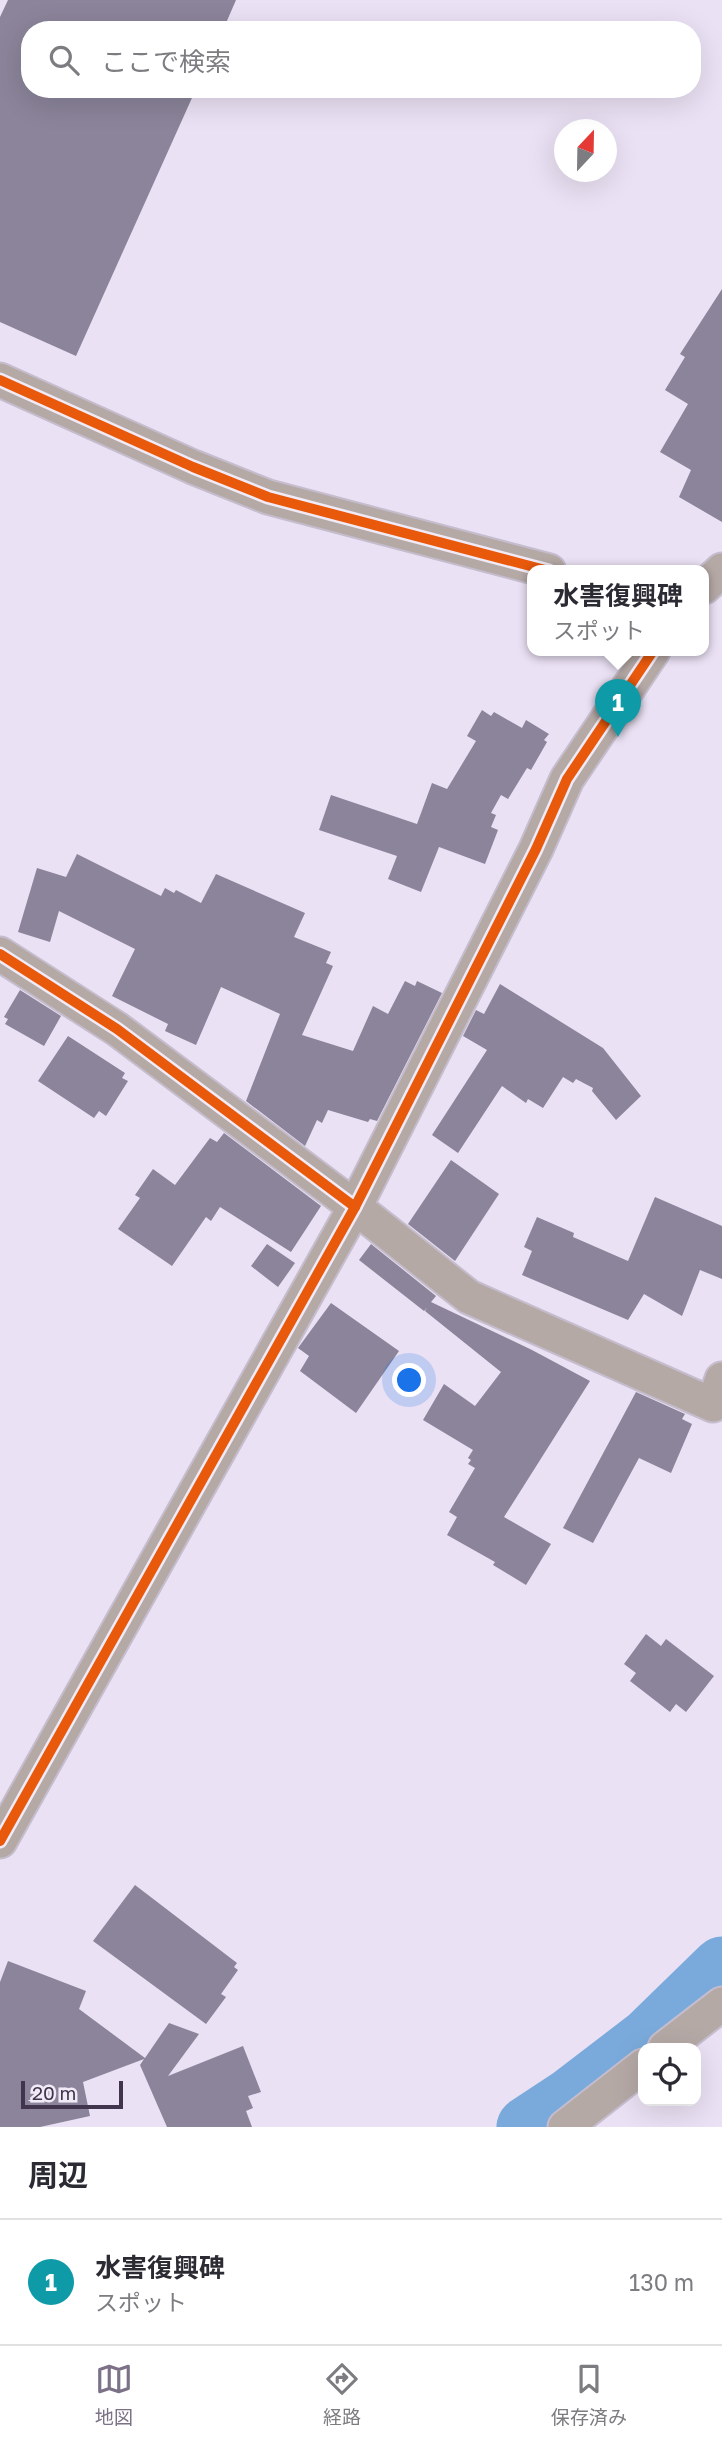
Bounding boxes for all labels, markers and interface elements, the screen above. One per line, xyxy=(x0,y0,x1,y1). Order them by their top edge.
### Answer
search box xyxy=(21,21,701,98)
icon: search xyxy=(45,41,83,79)
text: ここで検索 xyxy=(101,46,231,77)
north arrow xyxy=(554,119,617,182)
popup xyxy=(527,565,709,656)
text: 水害復興碑 xyxy=(553,580,683,611)
text: スポット xyxy=(553,616,645,644)
pin: 1 xyxy=(595,679,641,737)
your location xyxy=(392,1363,426,1397)
map controls xyxy=(638,2043,701,2106)
button: locate xyxy=(638,2043,701,2106)
scale bar xyxy=(21,2078,122,2110)
text: 20 m xyxy=(32,2081,76,2104)
text: 周辺 xyxy=(28,2157,88,2193)
text: 水害復興碑 xyxy=(95,2252,225,2283)
text: 1 xyxy=(45,2268,57,2296)
text: 130 m xyxy=(629,2268,694,2296)
text: スポット xyxy=(95,2288,187,2316)
tab: 地図 xyxy=(95,2360,133,2429)
tab: 経路 xyxy=(323,2360,361,2429)
tab: 保存済み xyxy=(551,2360,627,2429)

